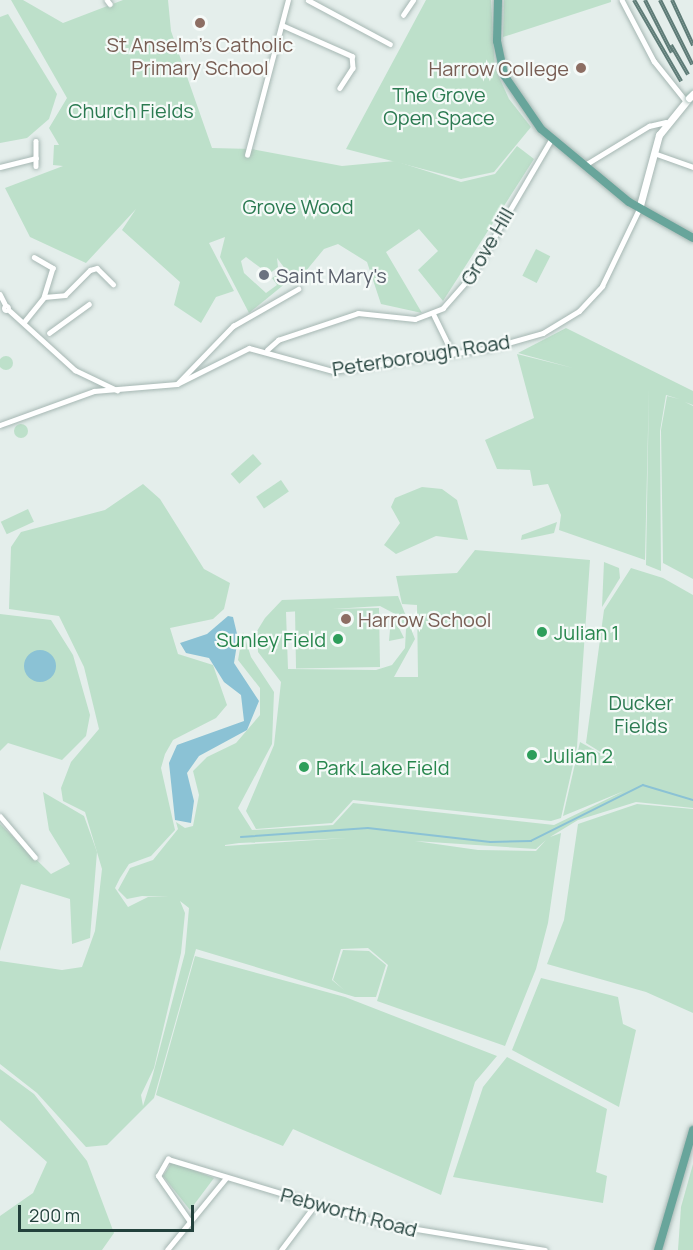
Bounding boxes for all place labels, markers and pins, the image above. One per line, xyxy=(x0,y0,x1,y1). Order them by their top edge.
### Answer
marker: St Anselm's Catholic Primary School xyxy=(193,16,207,30)
place label: St Anselm's Catholic Primary School xyxy=(107,33,293,80)
place label: Harrow College xyxy=(429,56,569,80)
marker: Harrow College xyxy=(574,61,588,75)
place label: Saint Mary's xyxy=(276,263,387,287)
marker: Saint Mary's xyxy=(257,268,271,282)
place label: Harrow School xyxy=(358,607,491,631)
marker: Harrow School xyxy=(339,612,353,626)
place label: Julian 1 xyxy=(554,620,619,644)
marker: Julian 1 xyxy=(535,625,549,639)
place label: Sunley Field xyxy=(216,627,326,651)
marker: Sunley Field xyxy=(331,632,345,646)
place label: Julian 2 xyxy=(544,743,613,767)
marker: Julian 2 xyxy=(525,748,539,762)
place label: Park Lake Field xyxy=(316,755,450,779)
marker: Park Lake Field xyxy=(297,760,311,774)

